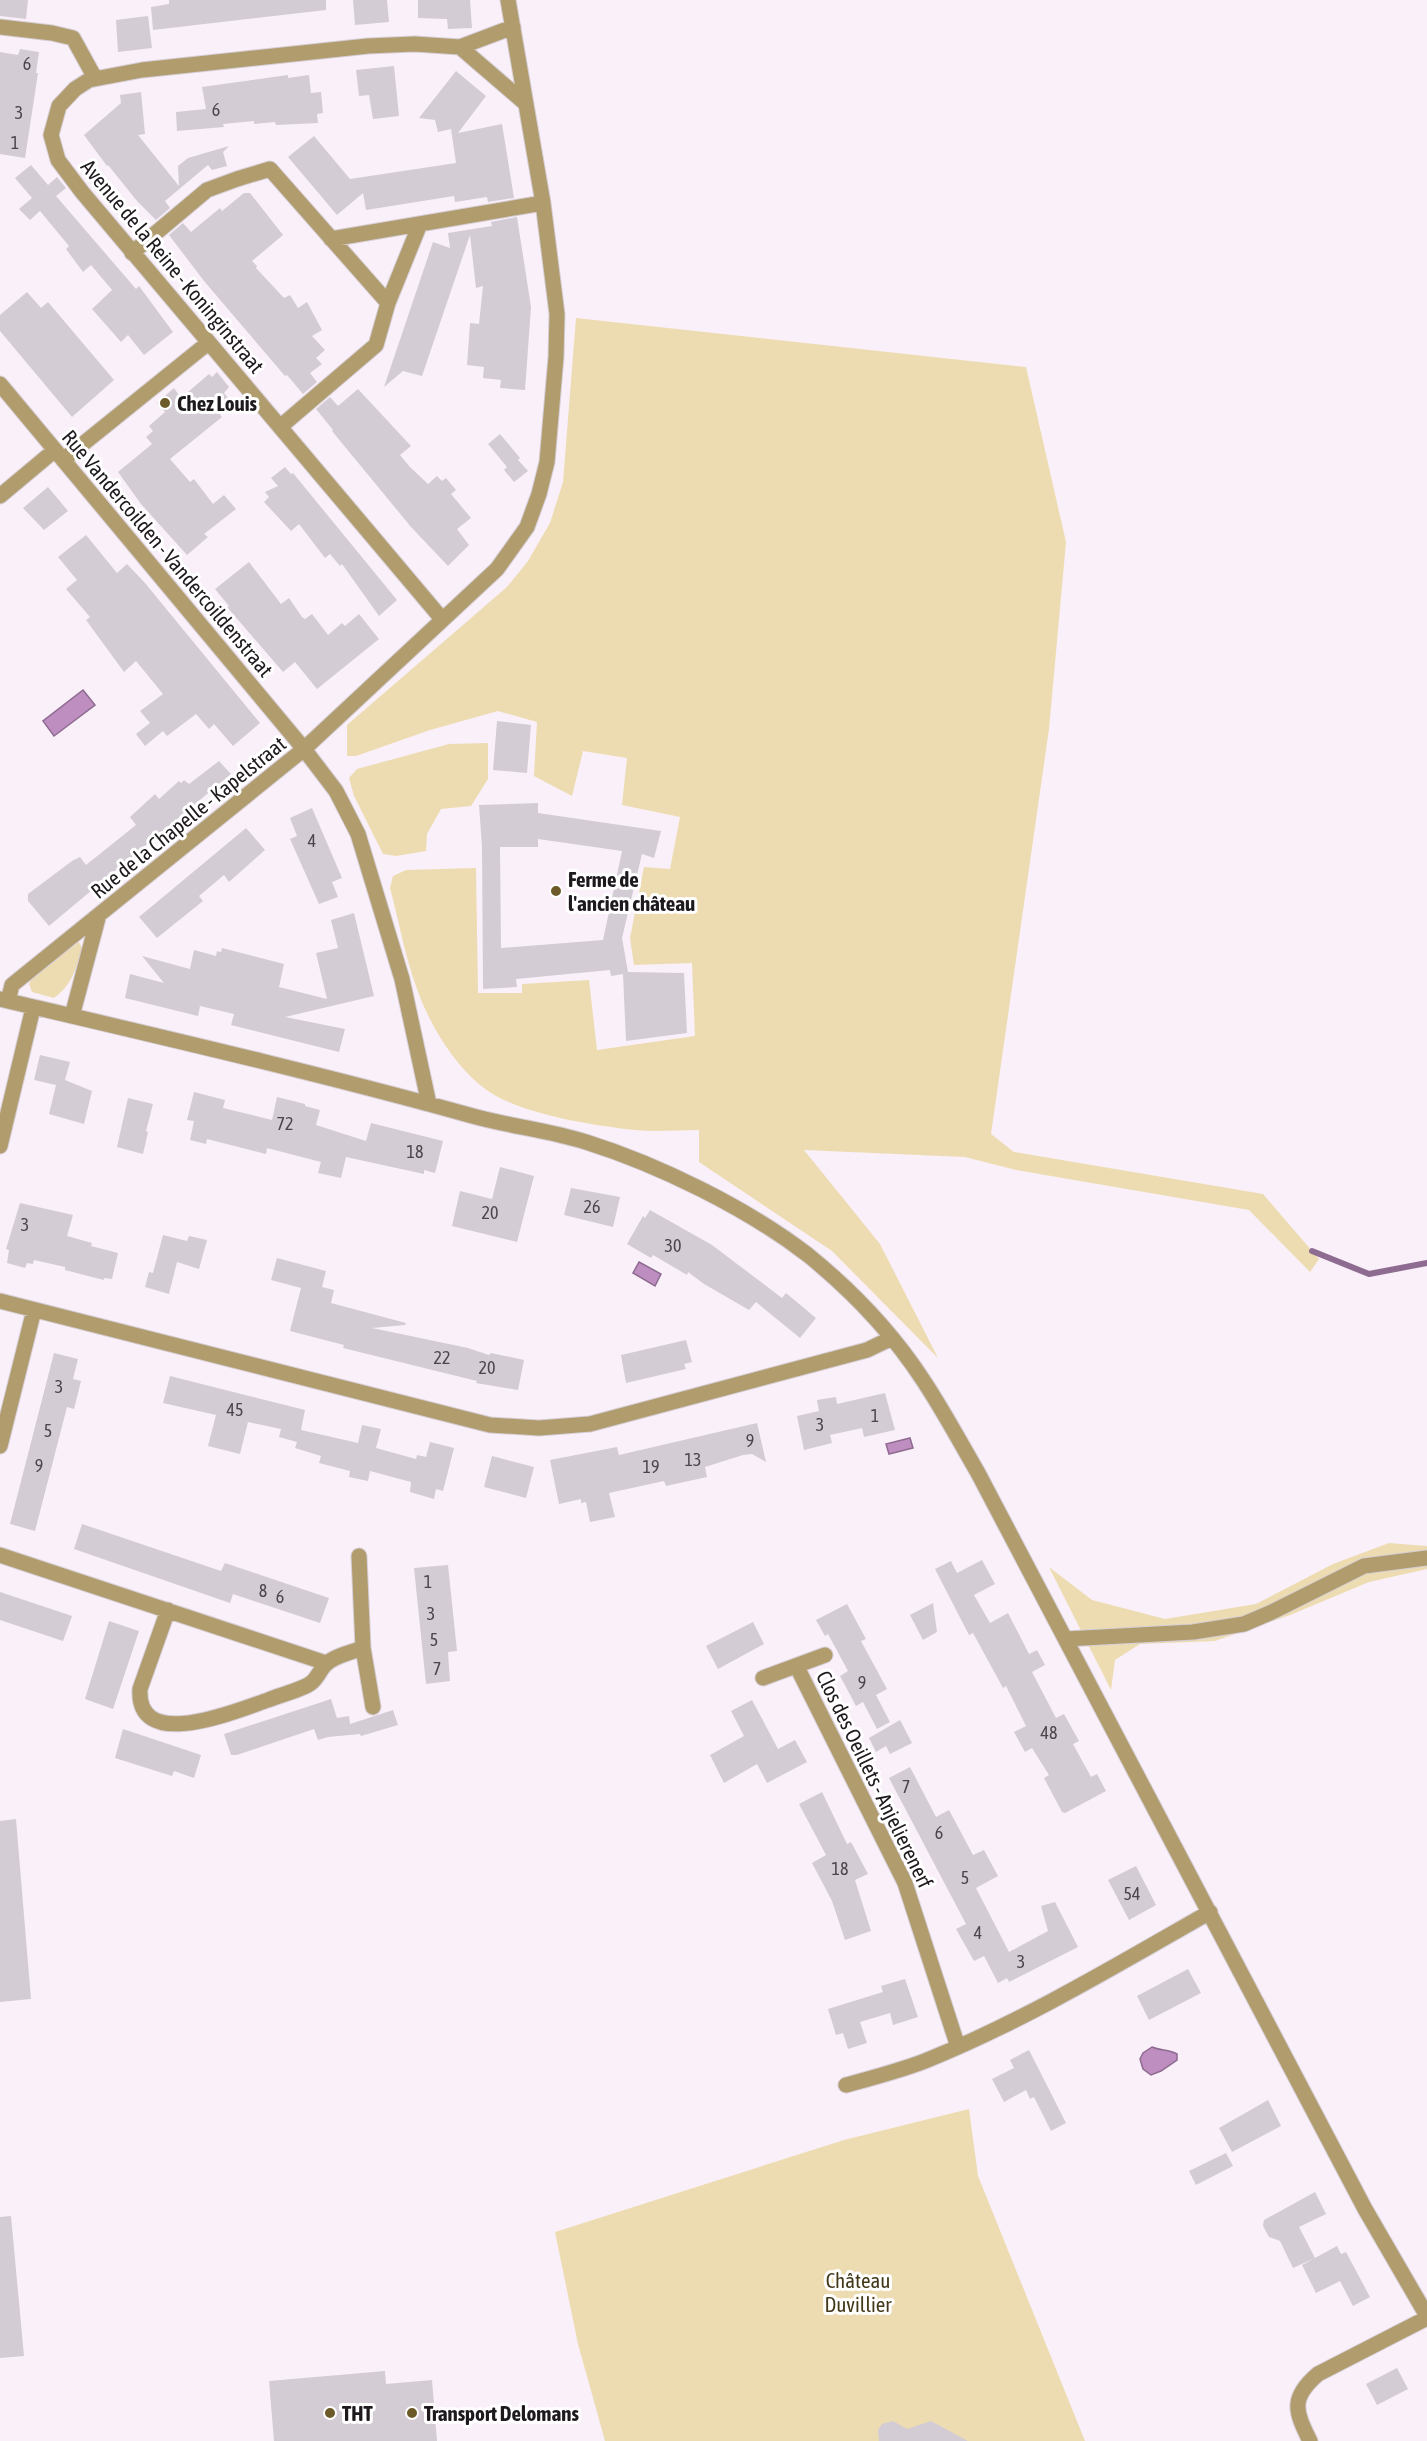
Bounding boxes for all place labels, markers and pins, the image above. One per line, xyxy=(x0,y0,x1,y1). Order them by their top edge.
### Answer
place label: Chez Louis xyxy=(177,391,258,415)
marker: Chez Louis xyxy=(158,396,172,410)
place label: Ferme de l'ancien château xyxy=(568,867,695,915)
marker: Ferme de l'ancien château xyxy=(549,884,563,898)
place label: THT xyxy=(342,2401,373,2425)
place label: Transport Delomans xyxy=(424,2401,579,2425)
marker: THT xyxy=(323,2406,337,2420)
marker: Transport Delomans xyxy=(405,2406,419,2420)

